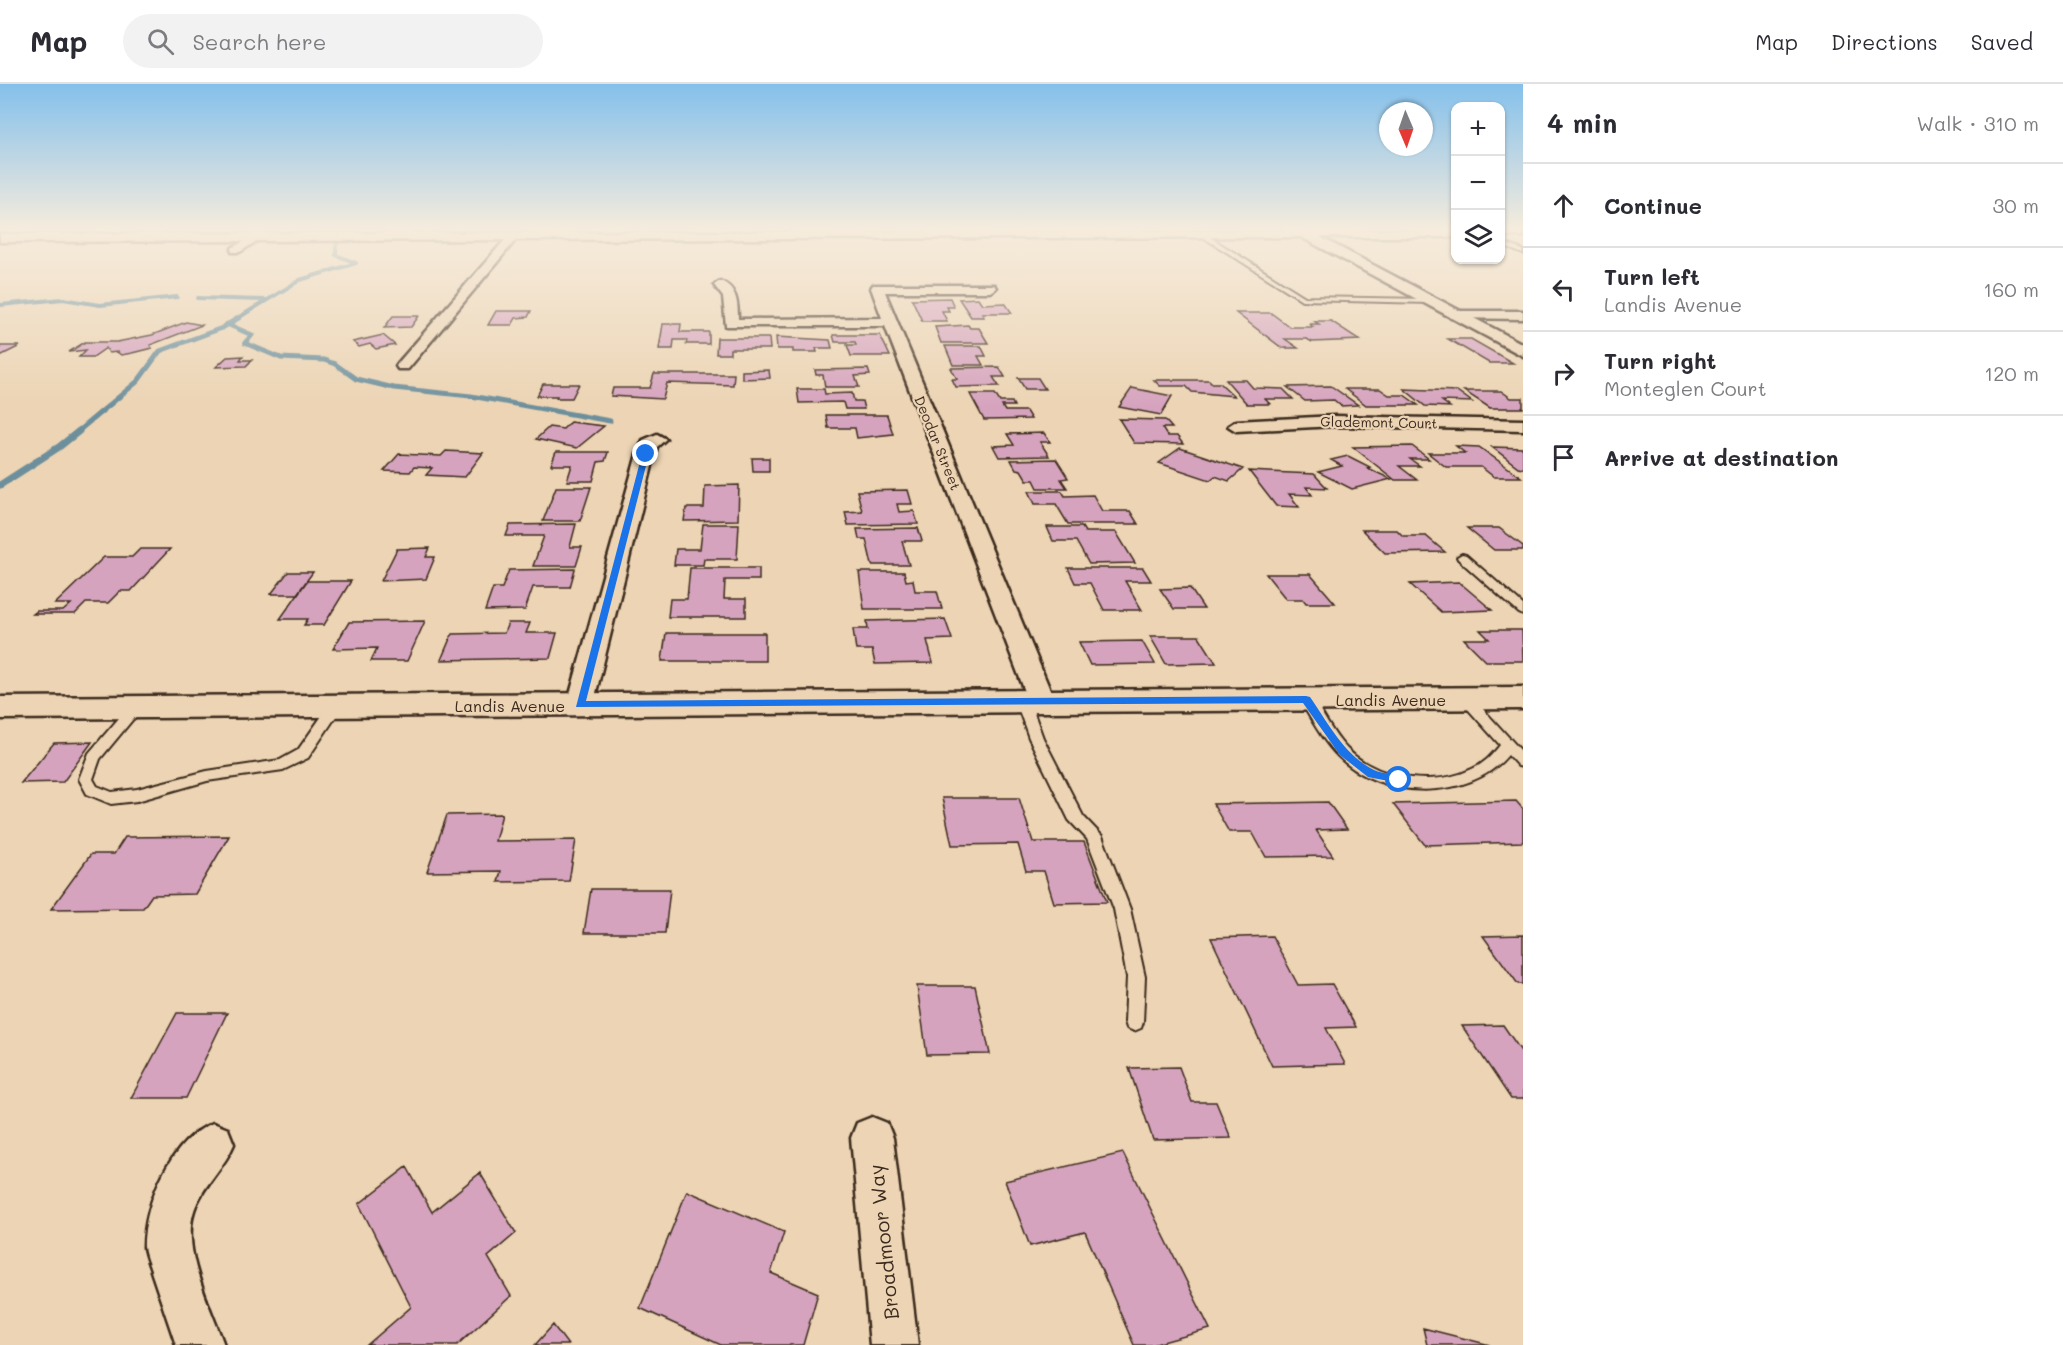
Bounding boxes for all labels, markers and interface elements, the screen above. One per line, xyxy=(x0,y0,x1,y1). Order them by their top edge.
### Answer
search box xyxy=(123,14,543,68)
text: Map xyxy=(30,23,87,59)
icon: search xyxy=(144,25,177,58)
text: Search here xyxy=(192,27,326,56)
text: Map xyxy=(1755,28,1798,55)
text: Directions xyxy=(1831,28,1938,55)
text: Saved xyxy=(1971,28,2033,55)
north arrow xyxy=(1379,102,1433,156)
map controls xyxy=(1451,102,1505,264)
button: + xyxy=(1451,102,1505,156)
text: 4 min xyxy=(1547,106,1617,140)
text: Walk · 310 m xyxy=(1916,110,2039,136)
button: − xyxy=(1451,156,1505,210)
icon: ahead xyxy=(1547,189,1580,222)
text: Continue xyxy=(1604,191,1702,220)
text: 30 m xyxy=(1993,192,2039,218)
button: layers xyxy=(1451,210,1505,264)
text: Turn left xyxy=(1604,262,1700,291)
icon: left xyxy=(1547,273,1580,306)
text: 160 m xyxy=(1983,276,2039,302)
text: Landis Avenue xyxy=(1604,291,1742,317)
text: Turn right xyxy=(1604,346,1716,375)
icon: right xyxy=(1547,357,1580,390)
text: 120 m xyxy=(1984,360,2039,386)
text: Monteglen Court xyxy=(1604,375,1766,401)
street label: Deodar Street xyxy=(910,393,966,493)
street label: Glademont Court xyxy=(1320,411,1438,433)
route end xyxy=(632,440,658,466)
icon: arrive xyxy=(1547,441,1580,474)
text: Arrive at destination xyxy=(1604,443,1839,472)
street label: Landis Avenue xyxy=(1336,689,1446,710)
street label: Landis Avenue xyxy=(455,695,565,716)
route start xyxy=(1385,766,1411,792)
street label: Broadmoor Way xyxy=(862,1163,904,1321)

